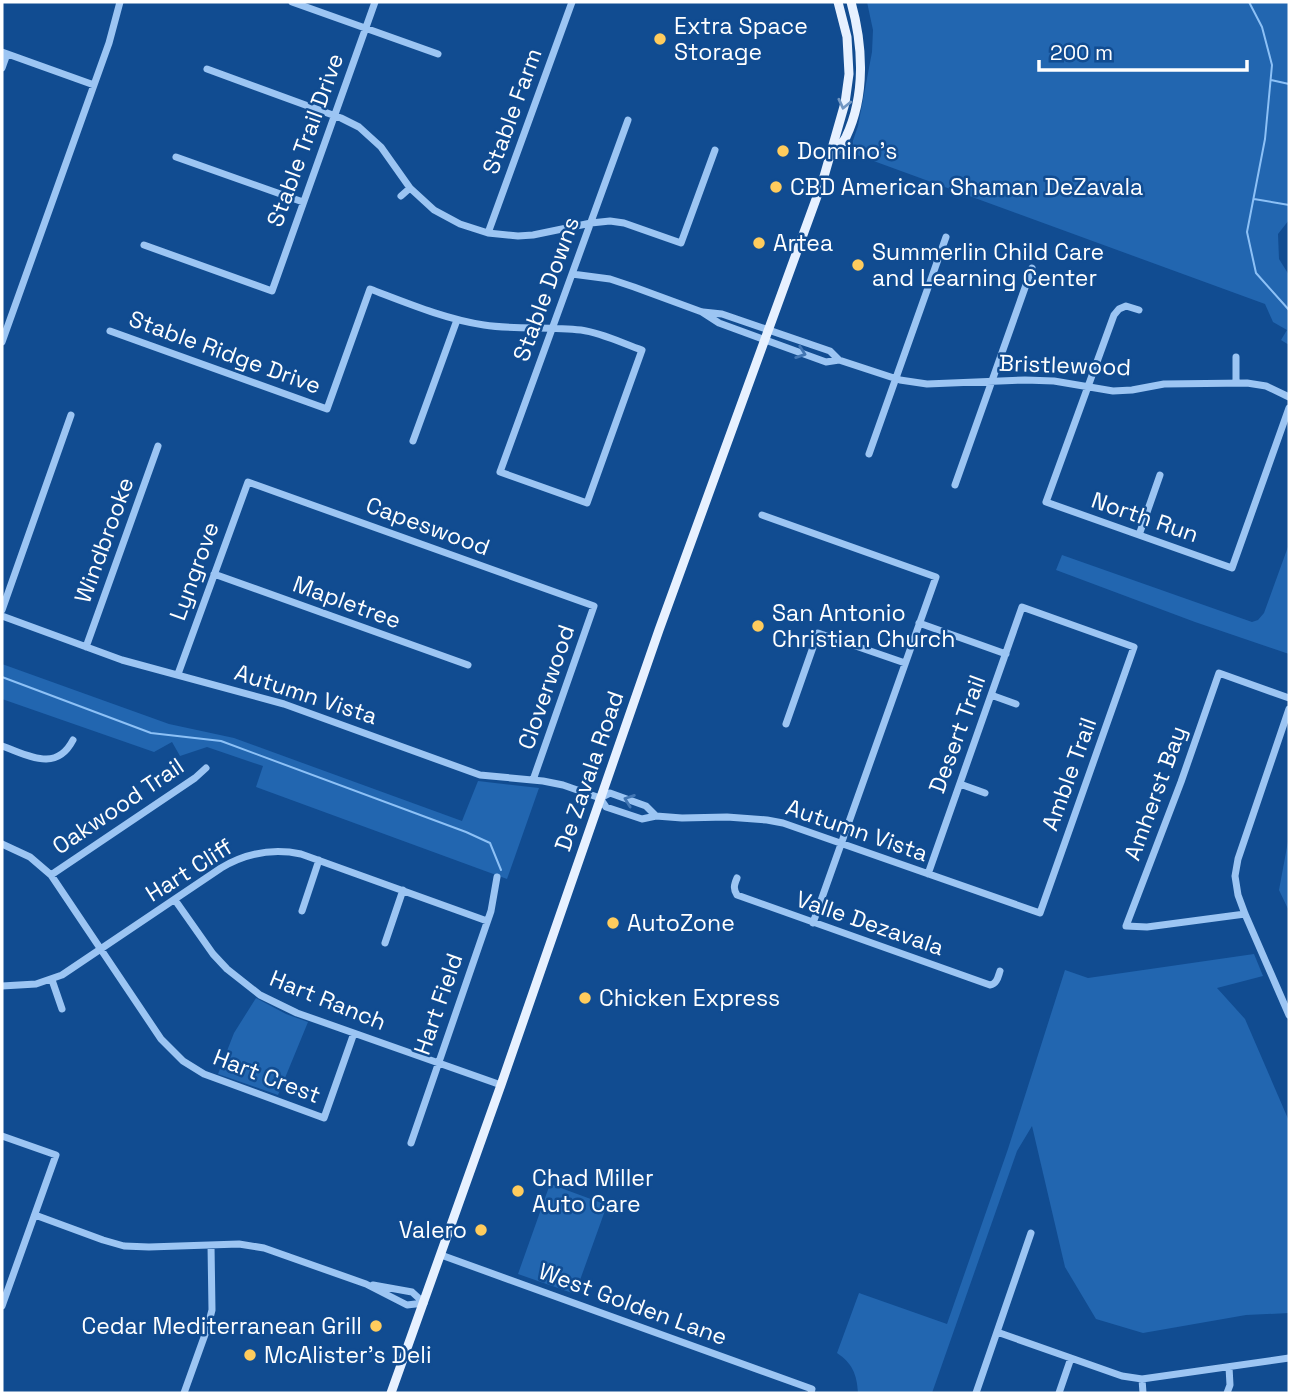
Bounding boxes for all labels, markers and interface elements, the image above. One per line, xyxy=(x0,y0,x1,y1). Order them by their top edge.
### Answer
place label: Extra Space Storage xyxy=(674,11,808,67)
scale bar xyxy=(1039,28,1247,72)
marker: Extra Space Storage xyxy=(652,31,668,47)
text: 200 m xyxy=(1050,39,1113,66)
street label: Stable Farm xyxy=(475,44,549,178)
street label: Stable Trail Drive xyxy=(260,49,350,231)
one-way arrow xyxy=(838,97,852,109)
place label: Domino's xyxy=(797,136,897,166)
marker: Domino's xyxy=(775,143,791,159)
place label: CBD American Shaman DeZavala xyxy=(790,172,1143,202)
marker: CBD American Shaman DeZavala xyxy=(768,179,784,195)
street label: Stable Downs xyxy=(506,213,586,365)
place label: Artea xyxy=(773,228,833,258)
marker: Artea xyxy=(751,235,767,251)
place label: Summerlin Child Care and Learning Center xyxy=(872,237,1104,293)
marker: Summerlin Child Care and Learning Center xyxy=(850,257,866,273)
street label: Stable Ridge Drive xyxy=(125,303,325,401)
one-way arrow xyxy=(795,345,807,359)
street label: Bristlewood xyxy=(998,348,1132,382)
street label: Windbrooke xyxy=(67,473,141,607)
street label: North Run xyxy=(1087,485,1203,549)
street label: Capeswood xyxy=(362,490,494,562)
street label: Lyngrove xyxy=(162,517,226,625)
street label: Mapletree xyxy=(289,569,405,635)
place label: San Antonio Christian Church xyxy=(772,598,955,654)
marker: San Antonio Christian Church xyxy=(750,618,766,634)
street label: Cloverwood xyxy=(511,621,581,753)
street label: Autumn Vista xyxy=(231,657,381,731)
street label: Desert Trail xyxy=(922,671,992,797)
street label: De Zavala Road xyxy=(548,687,630,855)
street label: Amble Trail xyxy=(1035,713,1103,835)
street label: Amherst Bay xyxy=(1117,722,1193,864)
street label: Oakwood Trail xyxy=(46,751,190,861)
street label: Autumn Vista xyxy=(782,792,932,868)
one-way arrow xyxy=(624,794,636,808)
street label: Hart Cliff xyxy=(140,832,238,908)
street label: Valle Dezavala xyxy=(792,884,948,962)
place label: AutoZone xyxy=(627,908,735,938)
marker: AutoZone xyxy=(605,915,621,931)
street label: Hart Field xyxy=(407,949,469,1059)
street label: Hart Ranch xyxy=(265,963,391,1037)
place label: Chicken Express xyxy=(599,983,780,1013)
marker: Chicken Express xyxy=(577,990,593,1006)
street label: Hart Crest xyxy=(209,1042,325,1110)
place label: Chad Miller Auto Care xyxy=(532,1163,654,1219)
marker: Chad Miller Auto Care xyxy=(510,1183,526,1199)
place label: Valero xyxy=(399,1215,467,1245)
marker: Valero xyxy=(473,1222,489,1238)
street label: West Golden Lane xyxy=(534,1256,732,1352)
place label: Cedar Mediterranean Grill xyxy=(81,1311,362,1341)
marker: Cedar Mediterranean Grill xyxy=(368,1318,384,1334)
place label: McAlister's Deli xyxy=(264,1340,432,1370)
marker: McAlister's Deli xyxy=(242,1347,258,1363)

